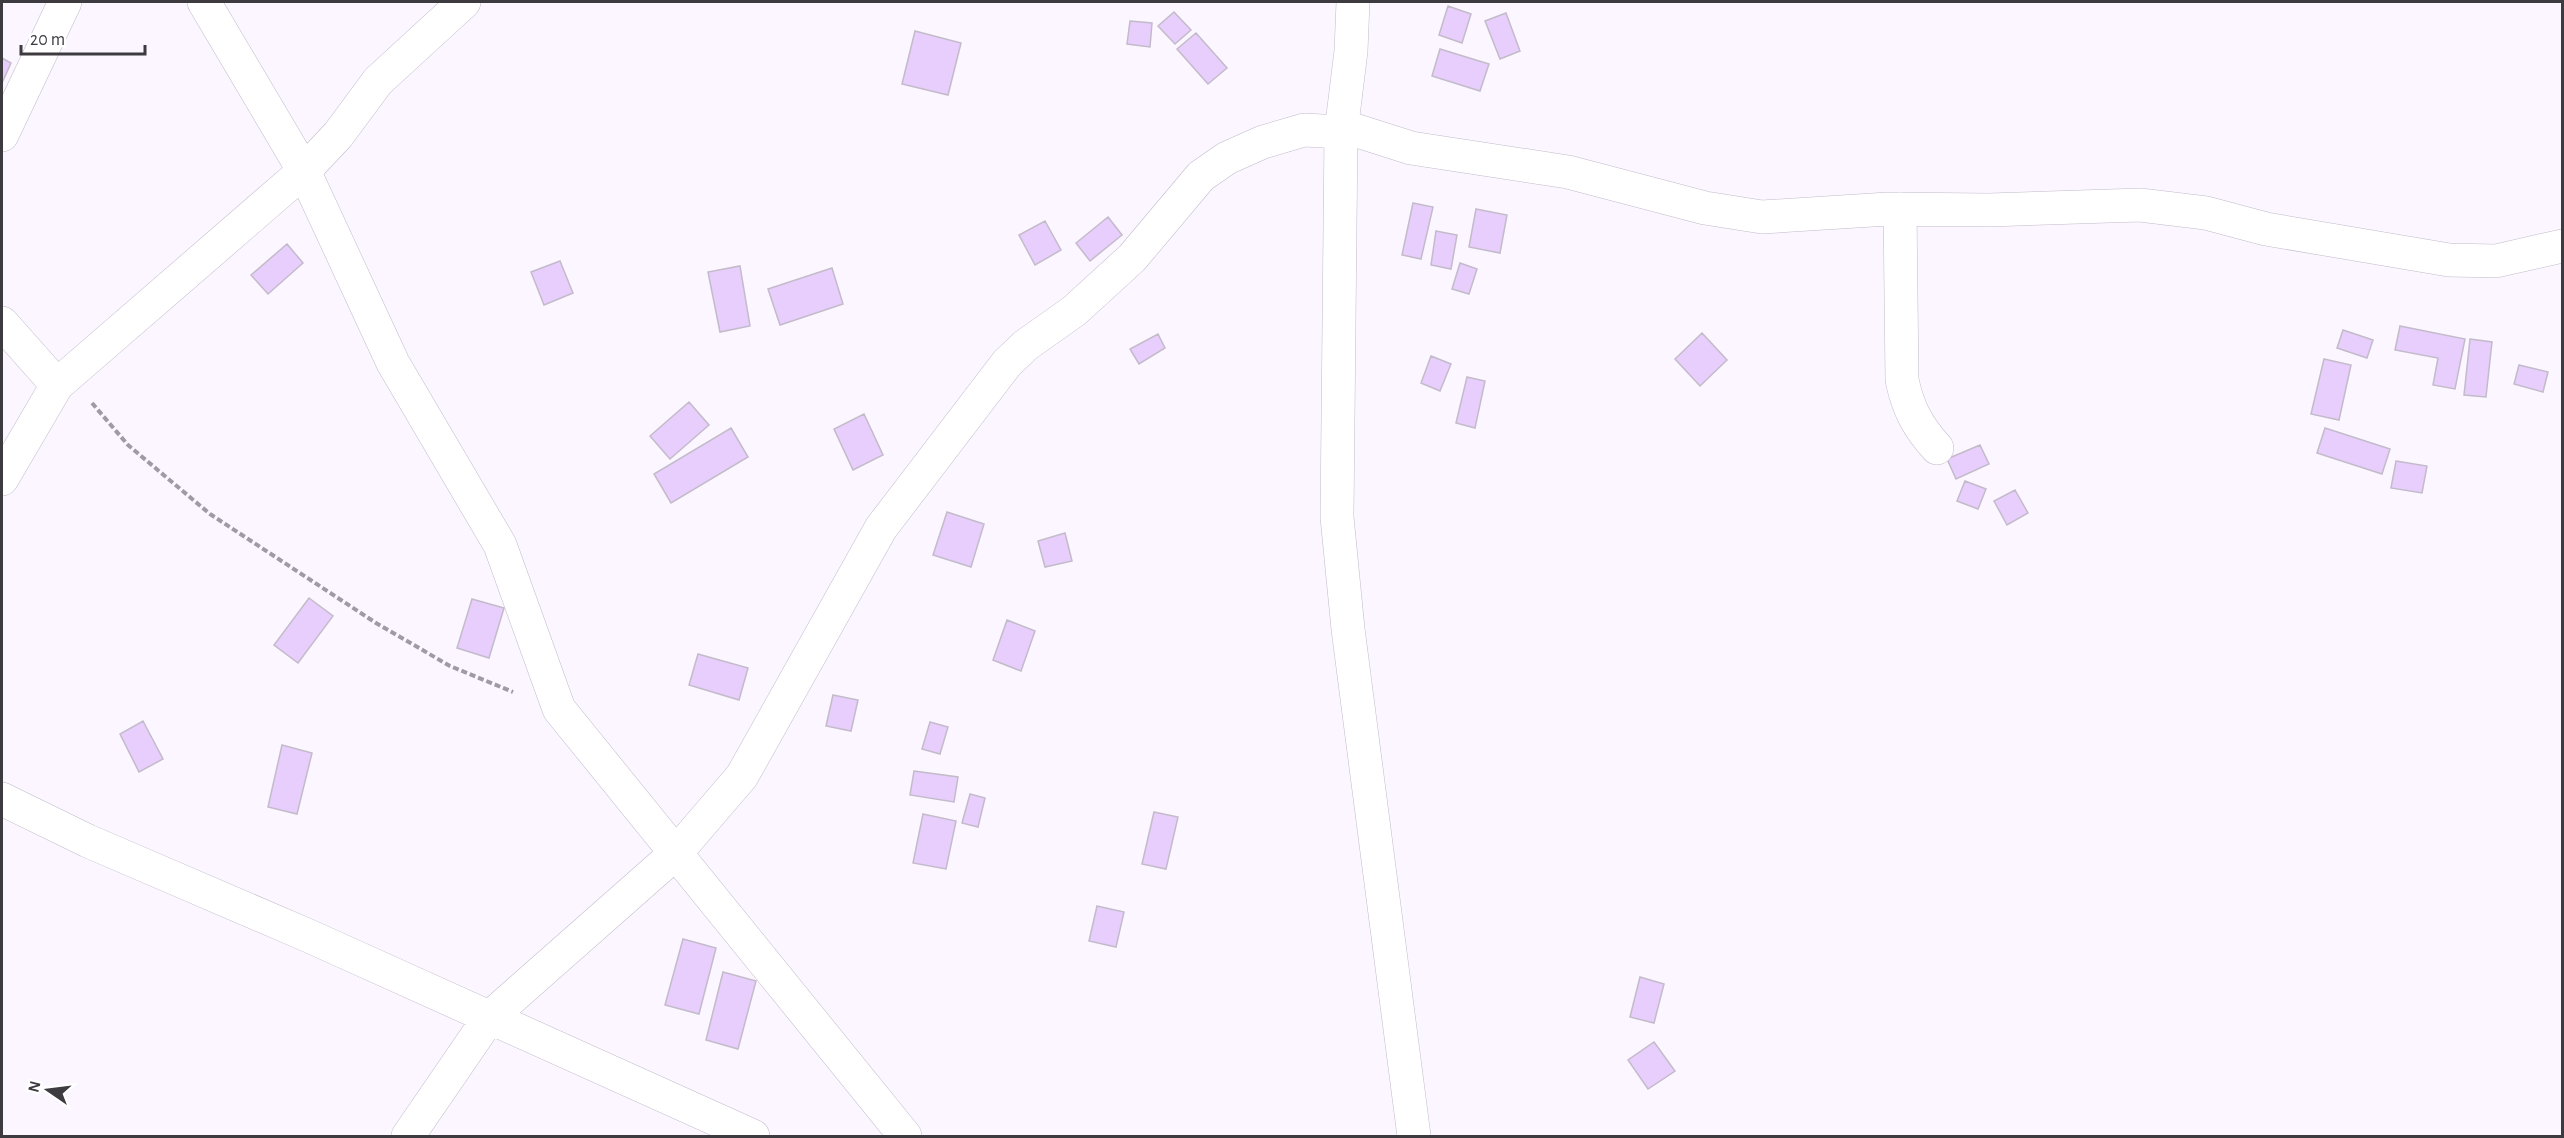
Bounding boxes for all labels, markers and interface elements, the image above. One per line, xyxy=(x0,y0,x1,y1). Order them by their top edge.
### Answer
scale bar xyxy=(21,18,146,56)
text: 20 m xyxy=(30,31,65,49)
north arrow xyxy=(18,1060,78,1120)
text: N xyxy=(25,1079,44,1094)

